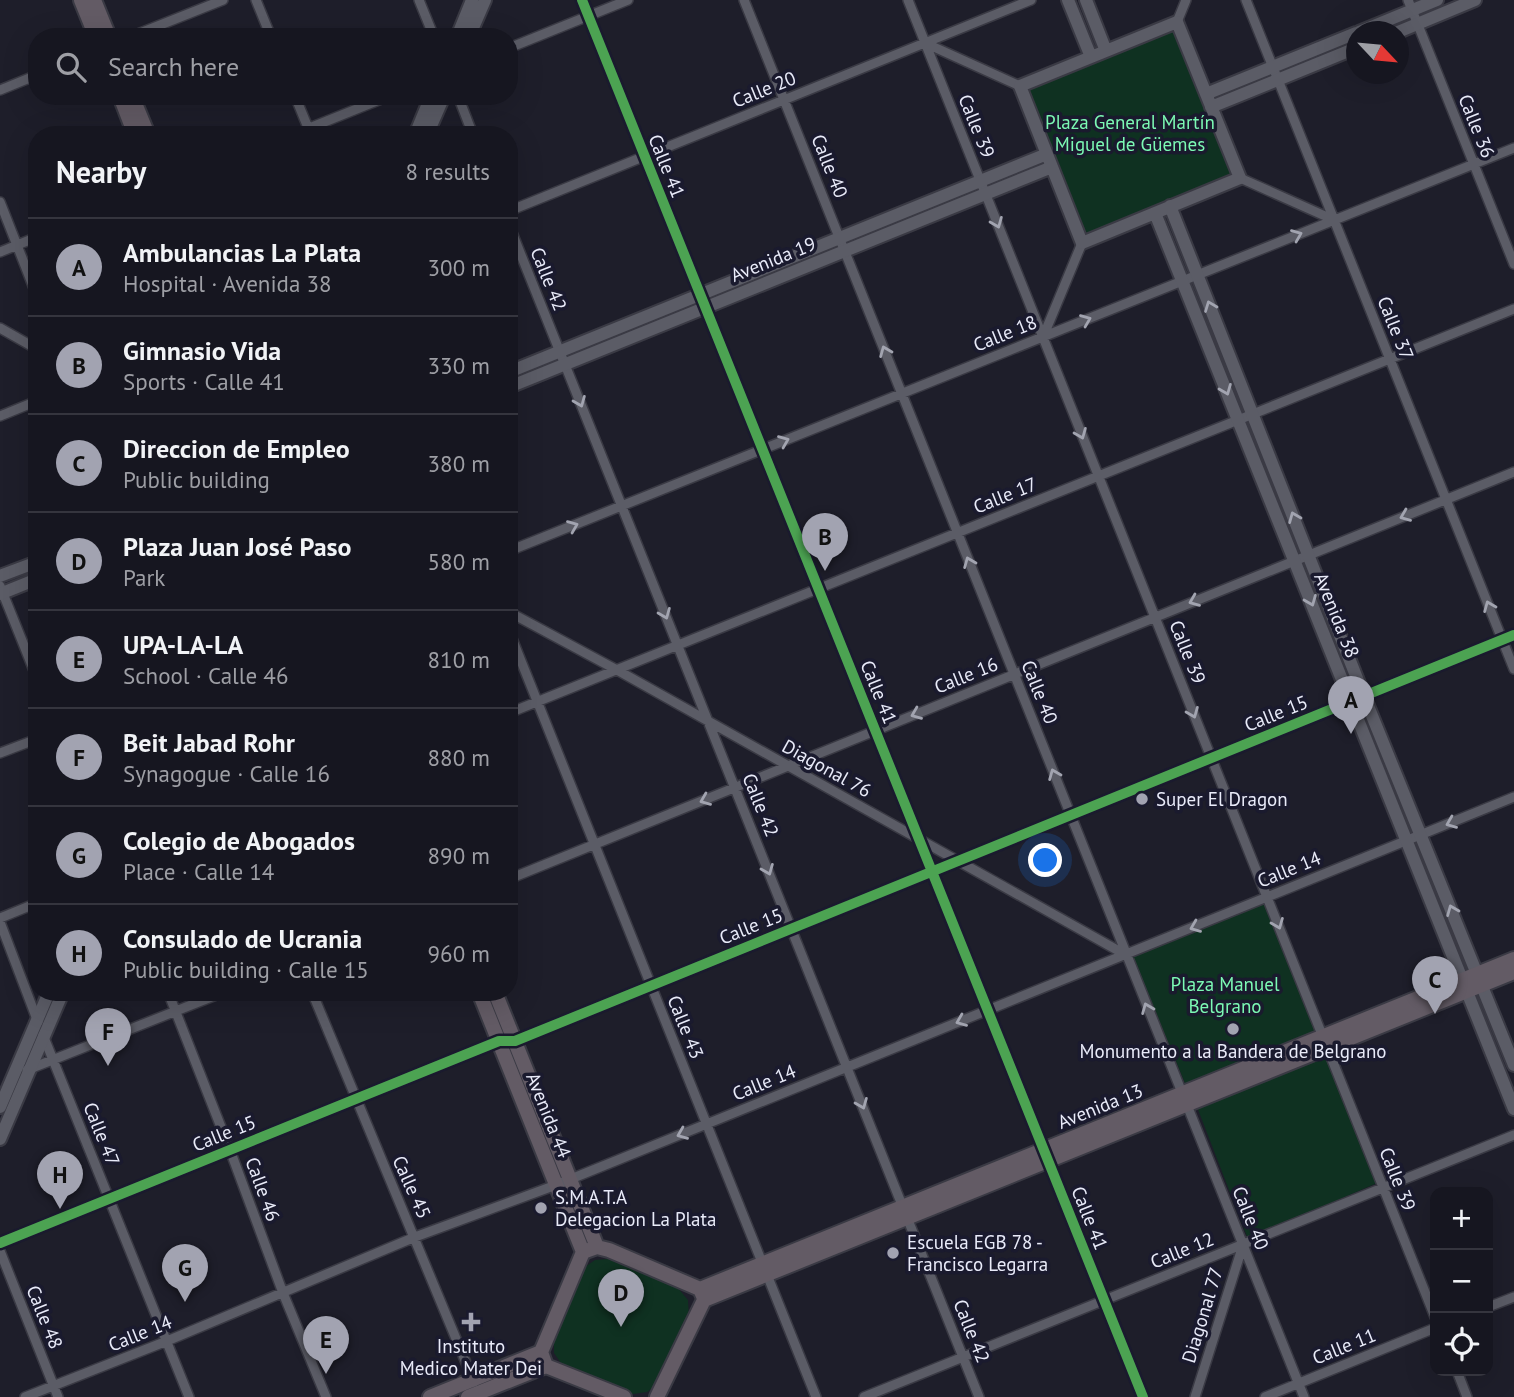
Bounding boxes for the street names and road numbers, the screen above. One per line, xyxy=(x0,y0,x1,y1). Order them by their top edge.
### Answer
street label: Calle 20 xyxy=(729,65,799,113)
street label: Calle 39 xyxy=(953,91,1001,161)
street label: Calle 36 xyxy=(1453,91,1501,161)
street label: Calle 41 xyxy=(643,131,691,201)
street label: Calle 40 xyxy=(806,131,854,201)
street label: Avenida 19 xyxy=(727,231,819,287)
street label: Calle 42 xyxy=(525,244,573,314)
street label: Calle 37 xyxy=(1372,293,1420,363)
street label: Calle 18 xyxy=(970,309,1040,357)
street label: Calle 17 xyxy=(970,471,1040,519)
street label: Avenida 38 xyxy=(1309,569,1365,661)
street label: Calle 39 xyxy=(1164,617,1212,687)
street label: Calle 16 xyxy=(931,651,1001,699)
street label: Calle 41 xyxy=(855,657,903,727)
street label: Calle 40 xyxy=(1016,657,1064,727)
street label: Calle 15 xyxy=(1241,689,1311,737)
street label: Diagonal 76 xyxy=(778,734,876,802)
street label: Calle 42 xyxy=(737,770,785,840)
street label: Calle 14 xyxy=(1254,845,1324,893)
street label: Calle 15 xyxy=(716,902,786,950)
street label: Calle 43 xyxy=(662,992,710,1062)
street label: Calle 14 xyxy=(729,1058,799,1106)
street label: Avenida 44 xyxy=(521,1069,577,1161)
street label: Avenida 13 xyxy=(1054,1078,1146,1134)
street label: Calle 47 xyxy=(78,1099,126,1169)
street label: Calle 15 xyxy=(189,1109,259,1157)
street label: Calle 39 xyxy=(1374,1144,1422,1214)
street label: Calle 45 xyxy=(388,1152,436,1222)
street label: Calle 46 xyxy=(240,1154,286,1224)
street label: Calle 41 xyxy=(1066,1183,1114,1253)
street label: Calle 40 xyxy=(1227,1183,1275,1253)
street label: Calle 12 xyxy=(1147,1226,1217,1274)
street label: Diagonal 77 xyxy=(1176,1264,1228,1366)
street label: Calle 48 xyxy=(21,1282,69,1352)
street label: Calle 42 xyxy=(948,1296,996,1366)
street label: Calle 14 xyxy=(105,1309,175,1357)
street label: Calle 11 xyxy=(1309,1322,1379,1370)

